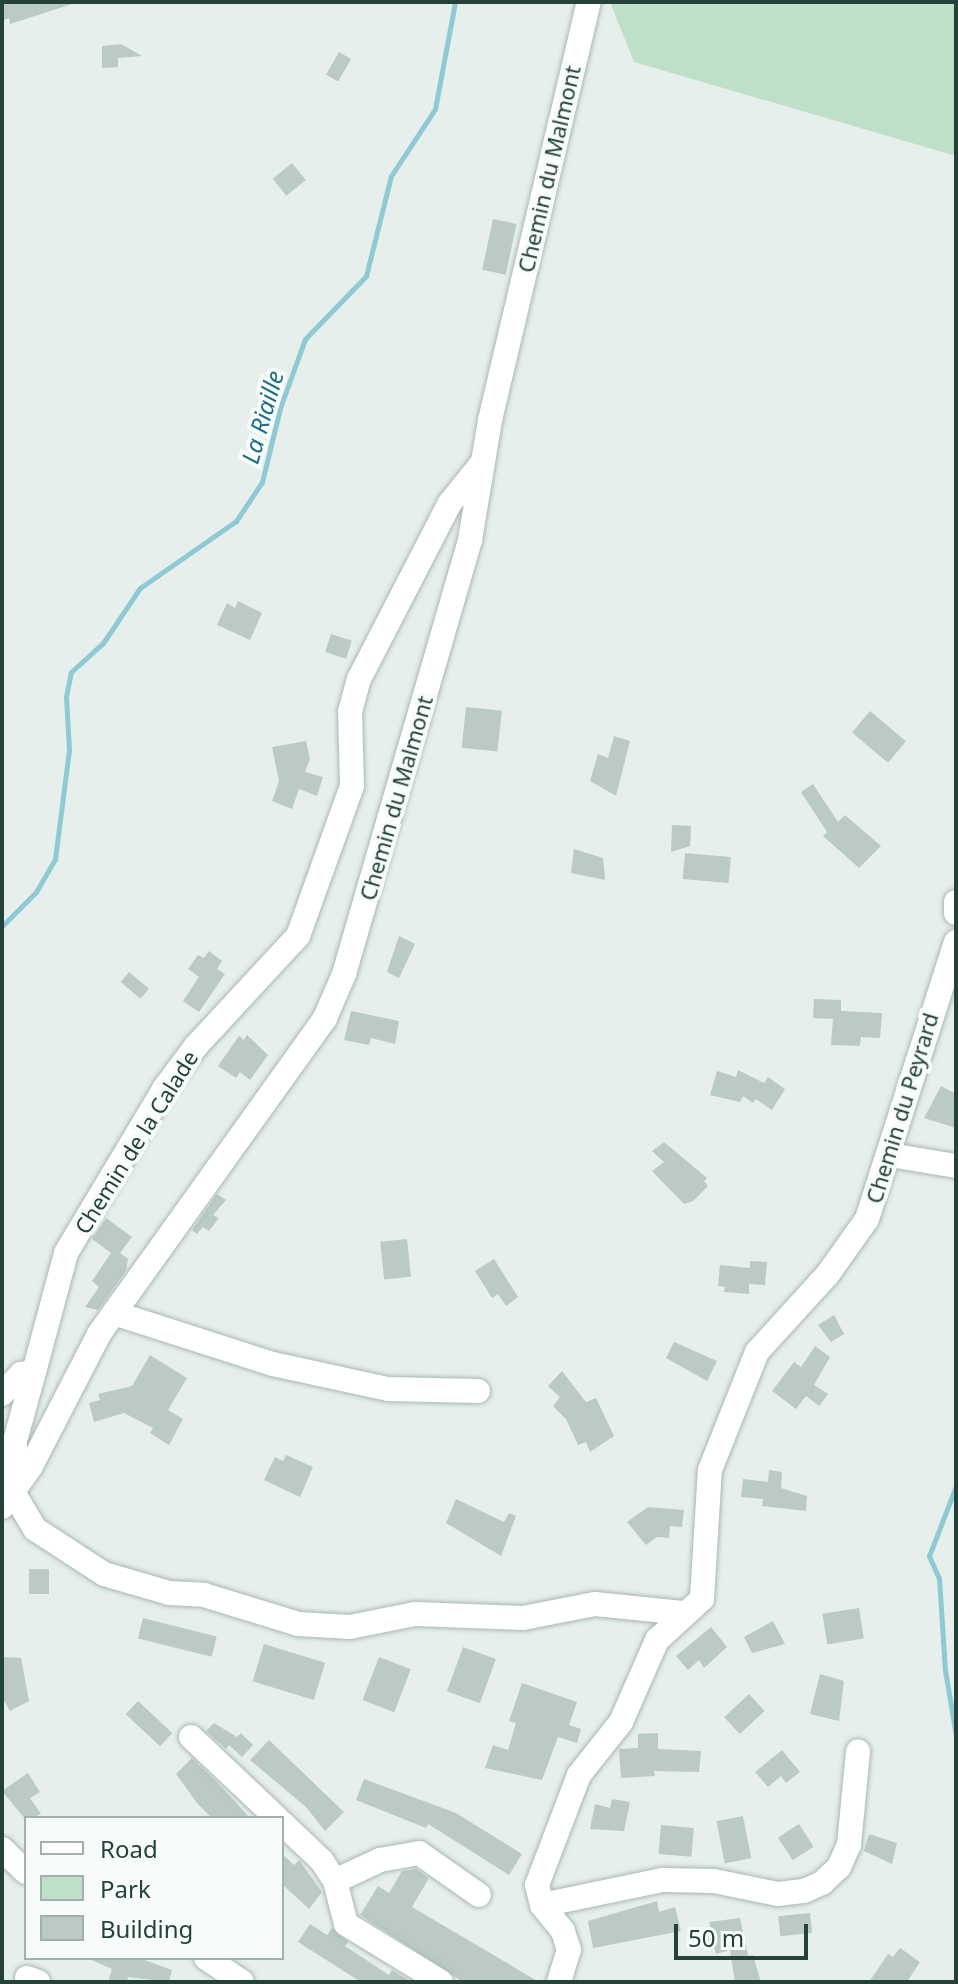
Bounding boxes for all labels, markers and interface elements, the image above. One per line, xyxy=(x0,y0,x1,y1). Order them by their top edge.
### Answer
street label: Chemin du Malmont xyxy=(512,63,586,275)
water label: La Riaille xyxy=(235,367,289,467)
street label: Chemin du Malmont xyxy=(354,693,438,903)
street label: Chemin du Peyrard xyxy=(860,1009,944,1207)
street label: Chemin de la Calade xyxy=(69,1046,203,1238)
legend xyxy=(24,1816,284,1960)
text: Road xyxy=(100,1832,158,1865)
text: Park xyxy=(100,1872,151,1905)
scale bar xyxy=(678,1908,812,1958)
text: Building xyxy=(100,1912,193,1945)
text: 50 m xyxy=(688,1921,744,1954)

